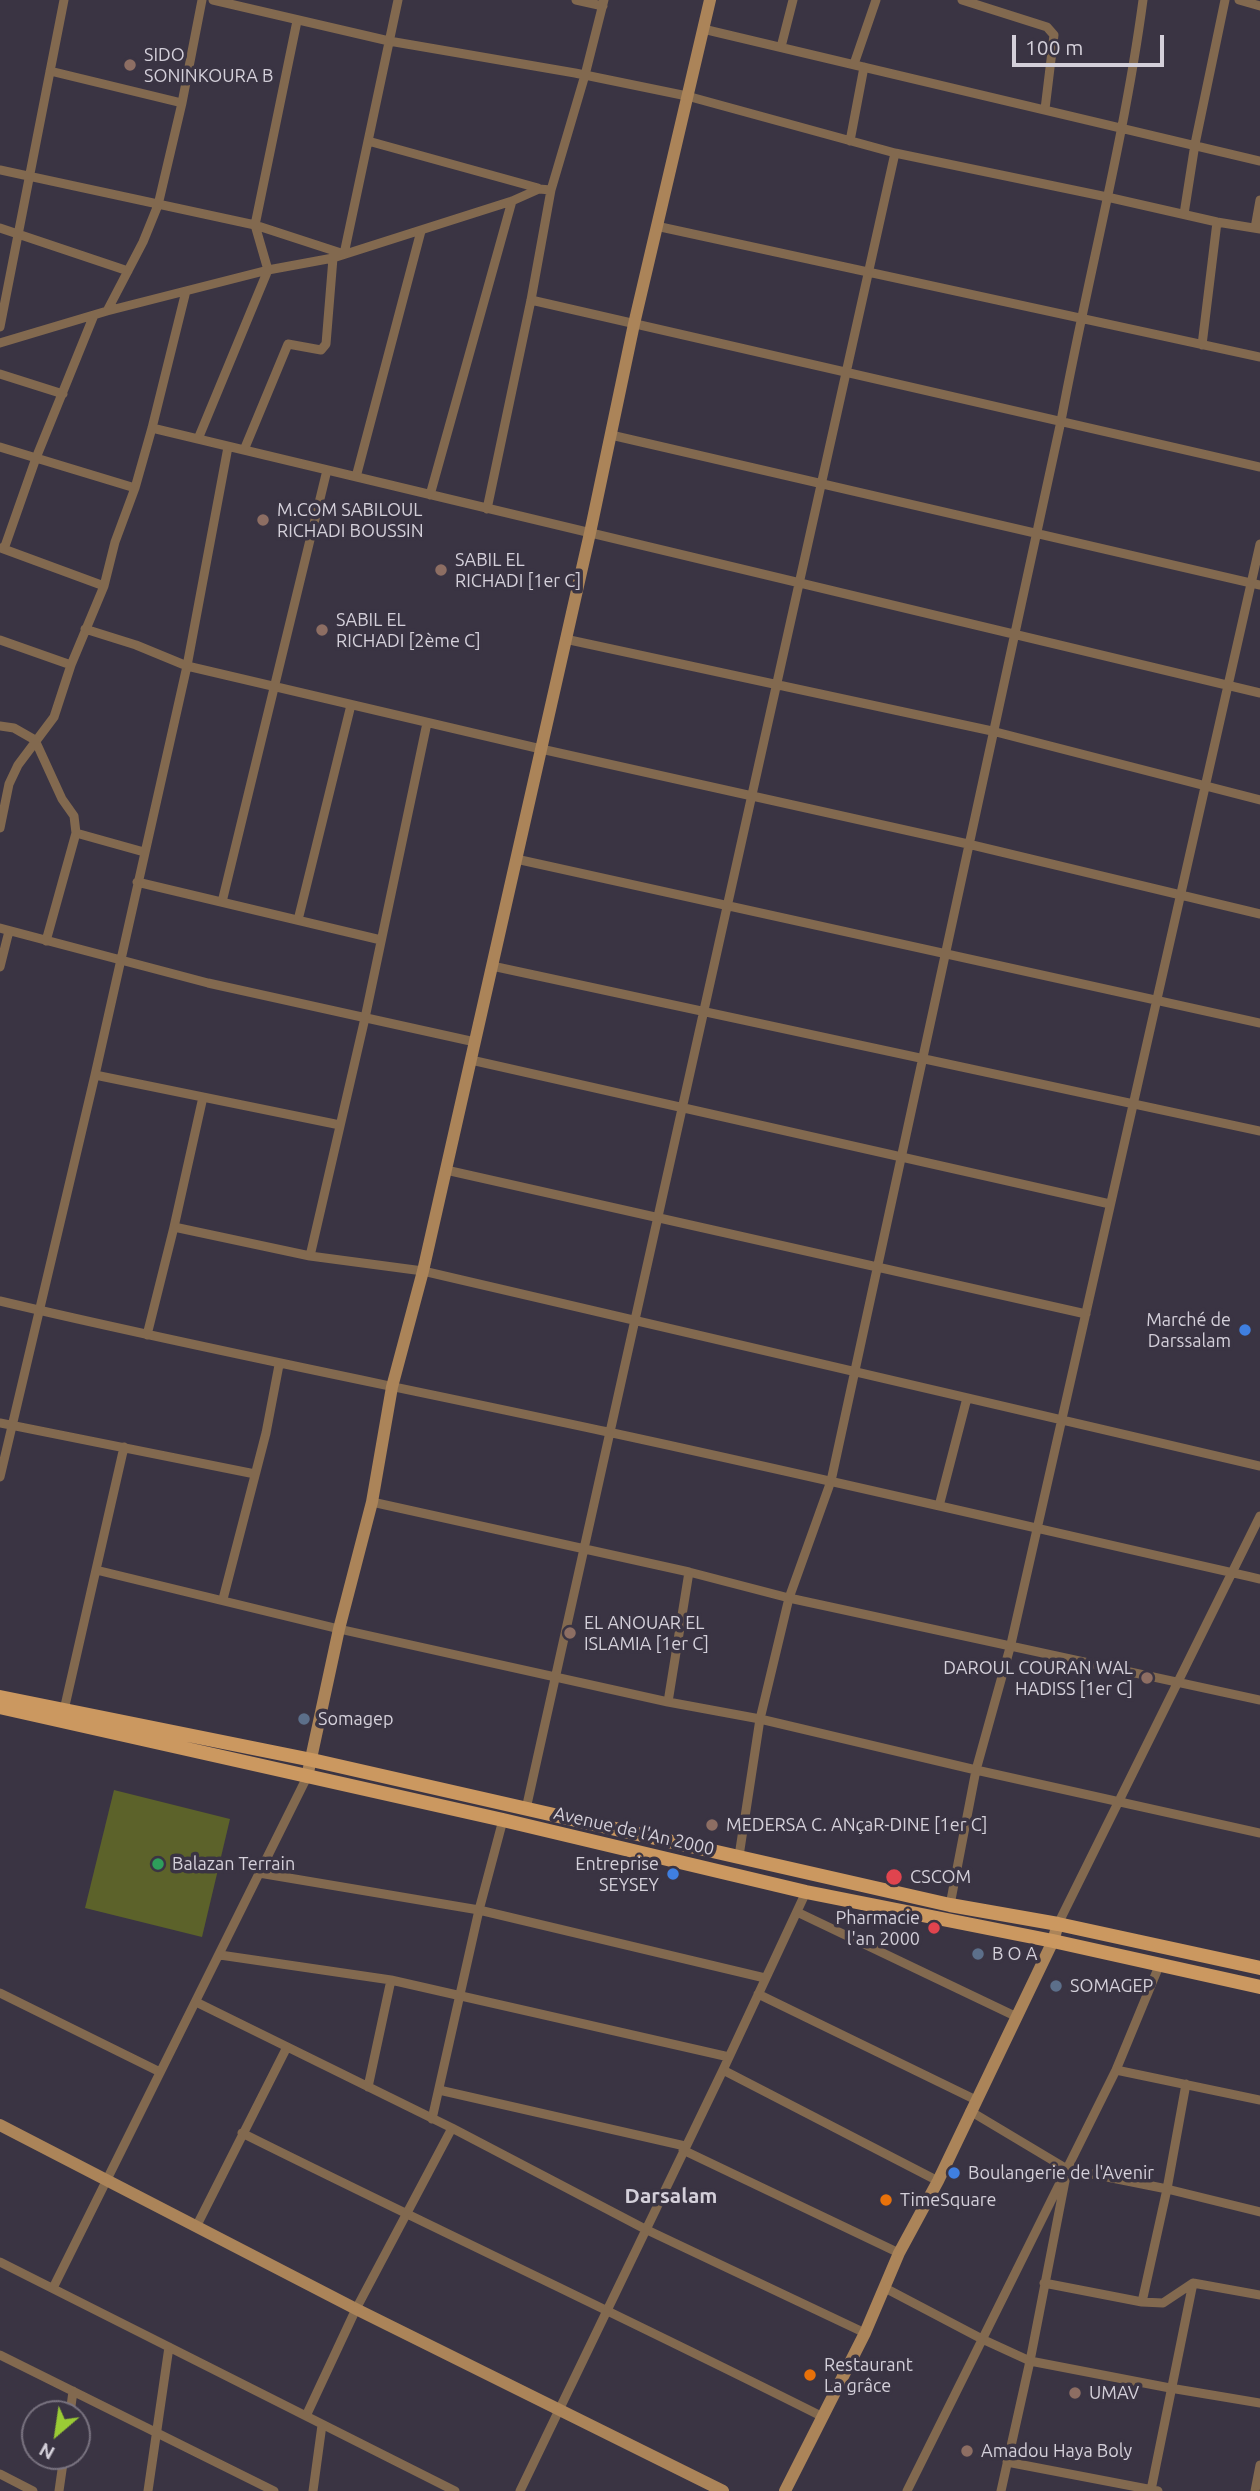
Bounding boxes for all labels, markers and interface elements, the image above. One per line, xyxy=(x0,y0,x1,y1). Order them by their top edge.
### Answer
scale bar xyxy=(1015,21,1167,65)
text: 100 m xyxy=(1025,35,1083,59)
place label: SIDO SONINKOURA B xyxy=(144,44,273,86)
marker: SIDO SONINKOURA B xyxy=(122,57,138,73)
place label: M.COM SABILOUL RICHADI BOUSSIN xyxy=(277,499,424,542)
marker: M.COM SABILOUL RICHADI BOUSSIN xyxy=(255,512,271,528)
place label: SABIL EL RICHADI [1er C] xyxy=(455,549,581,592)
marker: SABIL EL RICHADI [1er C] xyxy=(433,562,449,578)
place label: SABIL EL RICHADI [2ème C] xyxy=(336,609,481,652)
marker: SABIL EL RICHADI [2ème C] xyxy=(314,622,330,638)
place label: Marché de Darssalam xyxy=(1146,1309,1231,1352)
marker: Marché de Darssalam xyxy=(1237,1322,1253,1338)
place label: EL ANOUAR EL ISLAMIA [1er C] xyxy=(584,1612,709,1654)
marker: EL ANOUAR EL ISLAMIA [1er C] xyxy=(562,1625,578,1641)
place label: DAROUL COURAN WAL HADISS [1er C] xyxy=(943,1657,1133,1700)
marker: DAROUL COURAN WAL HADISS [1er C] xyxy=(1139,1670,1155,1686)
place label: Somagep xyxy=(318,1708,394,1730)
marker: Somagep xyxy=(296,1711,312,1727)
street label: Avenue de l'An 2000 xyxy=(552,1802,716,1860)
place label: MEDERSA C. ANçaR-DINE [1er C] xyxy=(726,1814,987,1836)
marker: MEDERSA C. ANçaR-DINE [1er C] xyxy=(704,1817,720,1833)
place label: Balazan Terrain xyxy=(172,1853,295,1875)
place label: Entreprise SEYSEY xyxy=(575,1853,659,1896)
marker: Balazan Terrain xyxy=(150,1856,166,1872)
marker: Entreprise SEYSEY xyxy=(665,1866,681,1882)
place label: CSCOM xyxy=(910,1866,971,1888)
marker: CSCOM xyxy=(884,1867,904,1887)
place label: Pharmacie l'an 2000 xyxy=(835,1907,920,1950)
marker: Pharmacie l'an 2000 xyxy=(926,1920,942,1936)
place label: B O A xyxy=(992,1943,1037,1965)
marker: B O A xyxy=(970,1946,986,1962)
place label: SOMAGEP xyxy=(1070,1975,1153,1997)
marker: SOMAGEP xyxy=(1048,1978,1064,1994)
place label: Boulangerie de l'Avenir xyxy=(968,2162,1154,2184)
marker: Boulangerie de l'Avenir xyxy=(946,2165,962,2181)
district label: Darsalam xyxy=(625,2183,717,2209)
place label: TimeSquare xyxy=(900,2189,996,2211)
marker: TimeSquare xyxy=(878,2192,894,2208)
place label: Restaurant La grâce xyxy=(824,2354,913,2396)
marker: Restaurant La grâce xyxy=(802,2367,818,2383)
place label: UMAV xyxy=(1089,2382,1139,2404)
marker: UMAV xyxy=(1067,2385,1083,2401)
north arrow xyxy=(21,2400,91,2470)
text: N xyxy=(35,2439,58,2465)
place label: Amadou Haya Boly xyxy=(981,2440,1132,2462)
marker: Amadou Haya Boly xyxy=(959,2443,975,2459)

